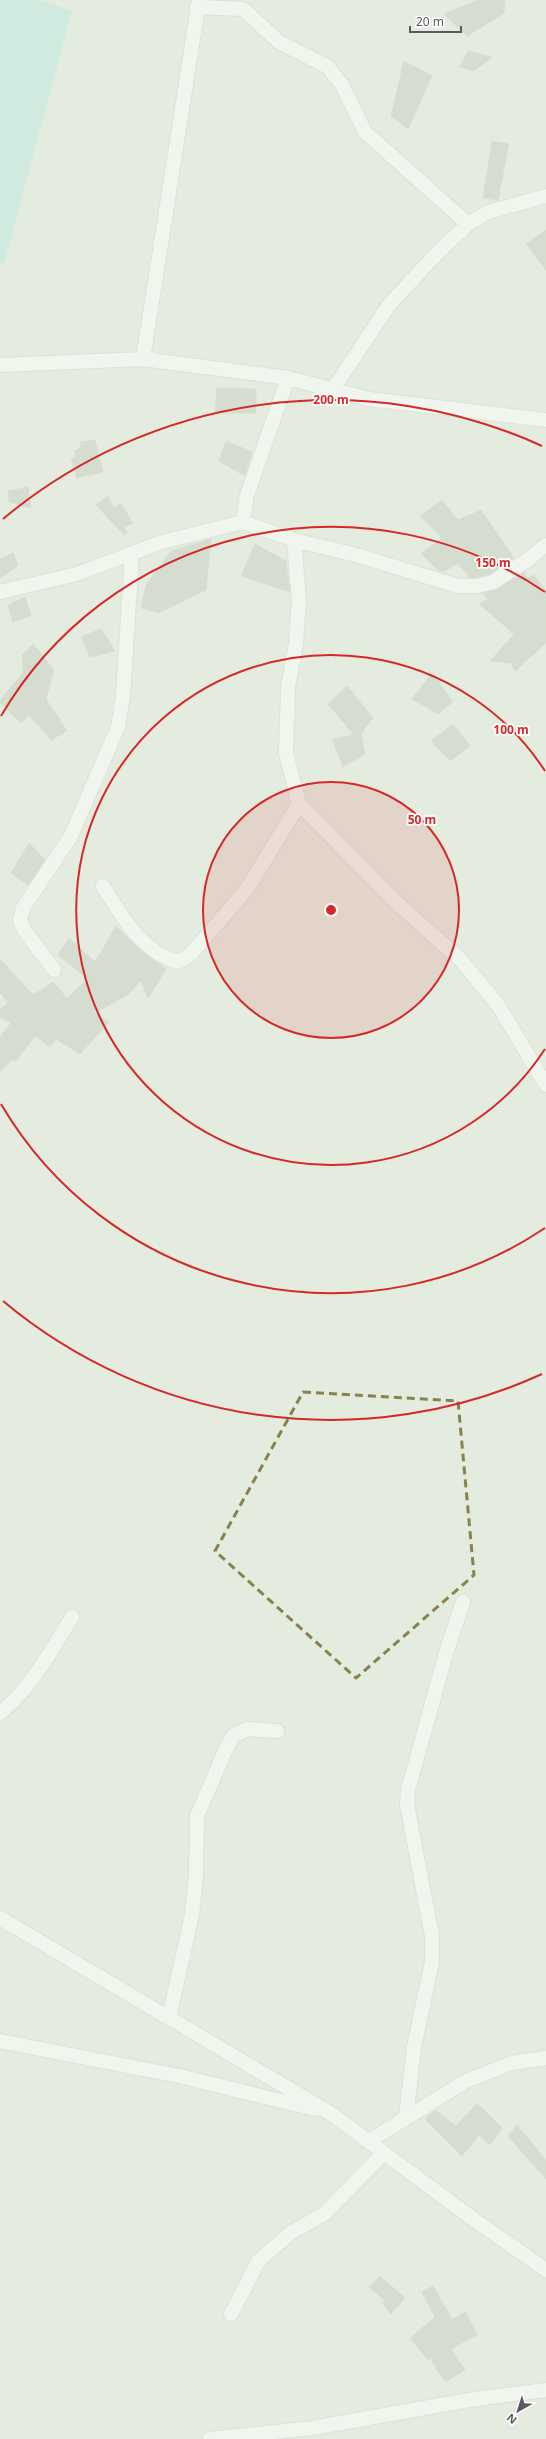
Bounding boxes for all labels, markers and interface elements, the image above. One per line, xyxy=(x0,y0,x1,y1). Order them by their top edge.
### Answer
scale bar xyxy=(410,8,461,34)
text: 20 m xyxy=(416,13,444,30)
text: 200 m xyxy=(313,391,349,408)
text: 150 m xyxy=(475,554,511,571)
text: 100 m xyxy=(493,721,529,738)
text: 50 m xyxy=(408,811,436,828)
centre of rings xyxy=(324,903,338,917)
north arrow xyxy=(498,2391,538,2431)
text: N xyxy=(503,2411,520,2428)

